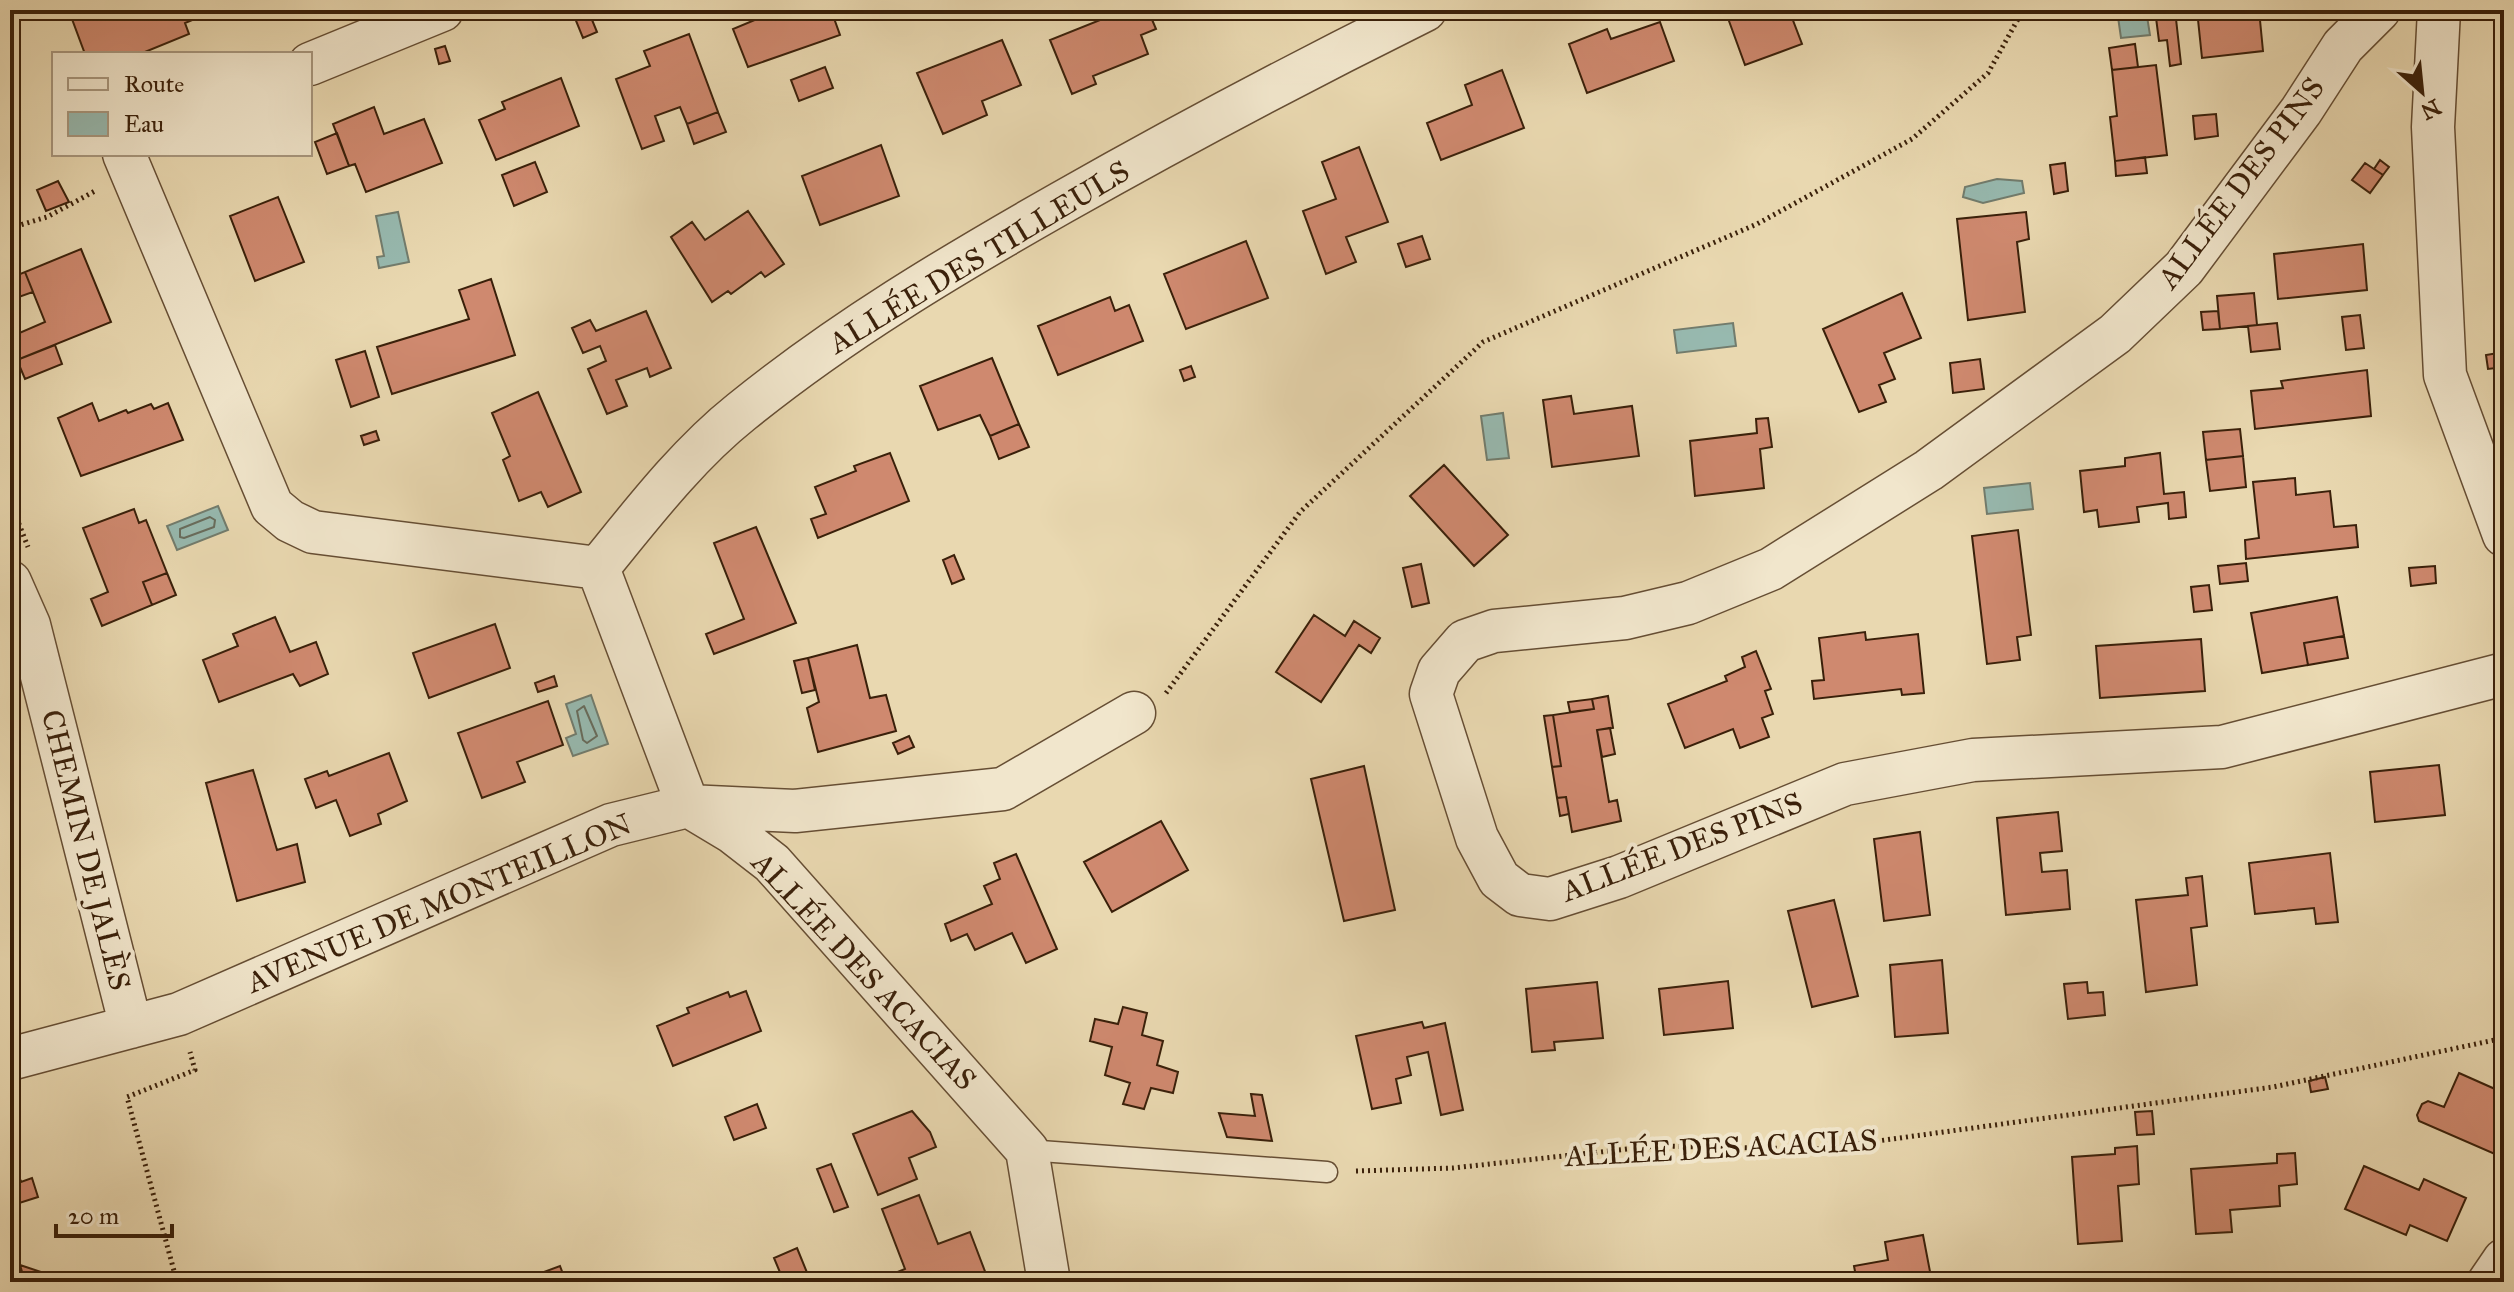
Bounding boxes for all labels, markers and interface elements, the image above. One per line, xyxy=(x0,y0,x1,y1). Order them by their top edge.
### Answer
legend xyxy=(52,52,312,156)
north arrow xyxy=(2382,52,2462,132)
text: Route xyxy=(124,69,184,99)
street label: ALLÉE DES PINS xyxy=(2148,70,2332,297)
text: N xyxy=(2416,93,2445,126)
text: Eau xyxy=(124,109,164,139)
street label: ALLÉE DES TILLEULS xyxy=(820,152,1136,362)
street label: CHEMIN DE JALÈS xyxy=(34,706,139,994)
street label: ALLÉE DES PINS xyxy=(1554,784,1807,910)
street label: AVENUE DE MONTEILLON xyxy=(239,806,637,1001)
street label: ALLÉE DES ACACIAS xyxy=(743,842,985,1098)
street label: ALLÉE DES ACACIAS xyxy=(1562,1121,1878,1174)
scale bar xyxy=(56,1188,172,1238)
text: 20 m xyxy=(68,1201,119,1231)

